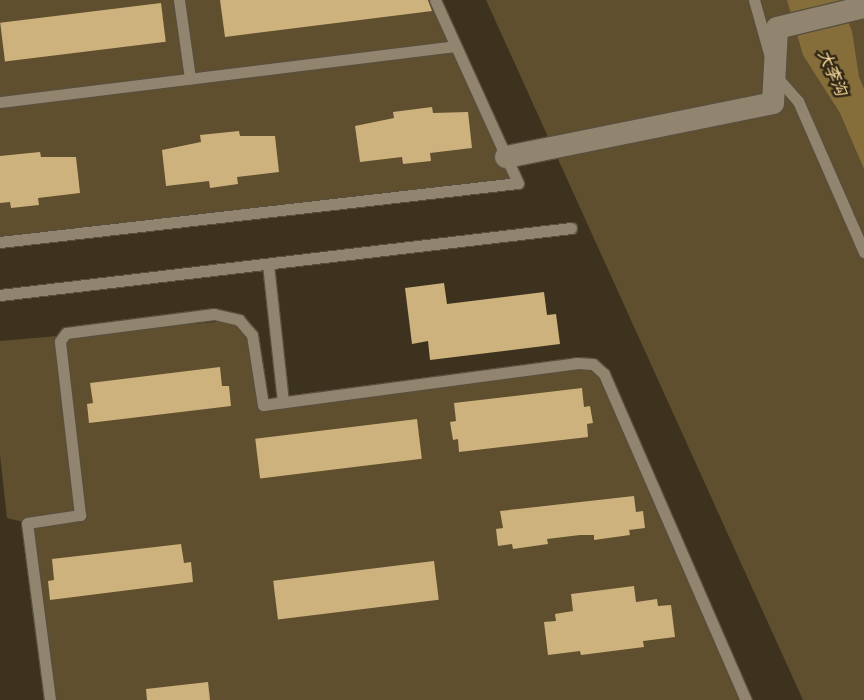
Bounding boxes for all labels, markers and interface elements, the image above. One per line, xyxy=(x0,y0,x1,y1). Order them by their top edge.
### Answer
water label: 大李沟 xyxy=(813,47,851,99)

